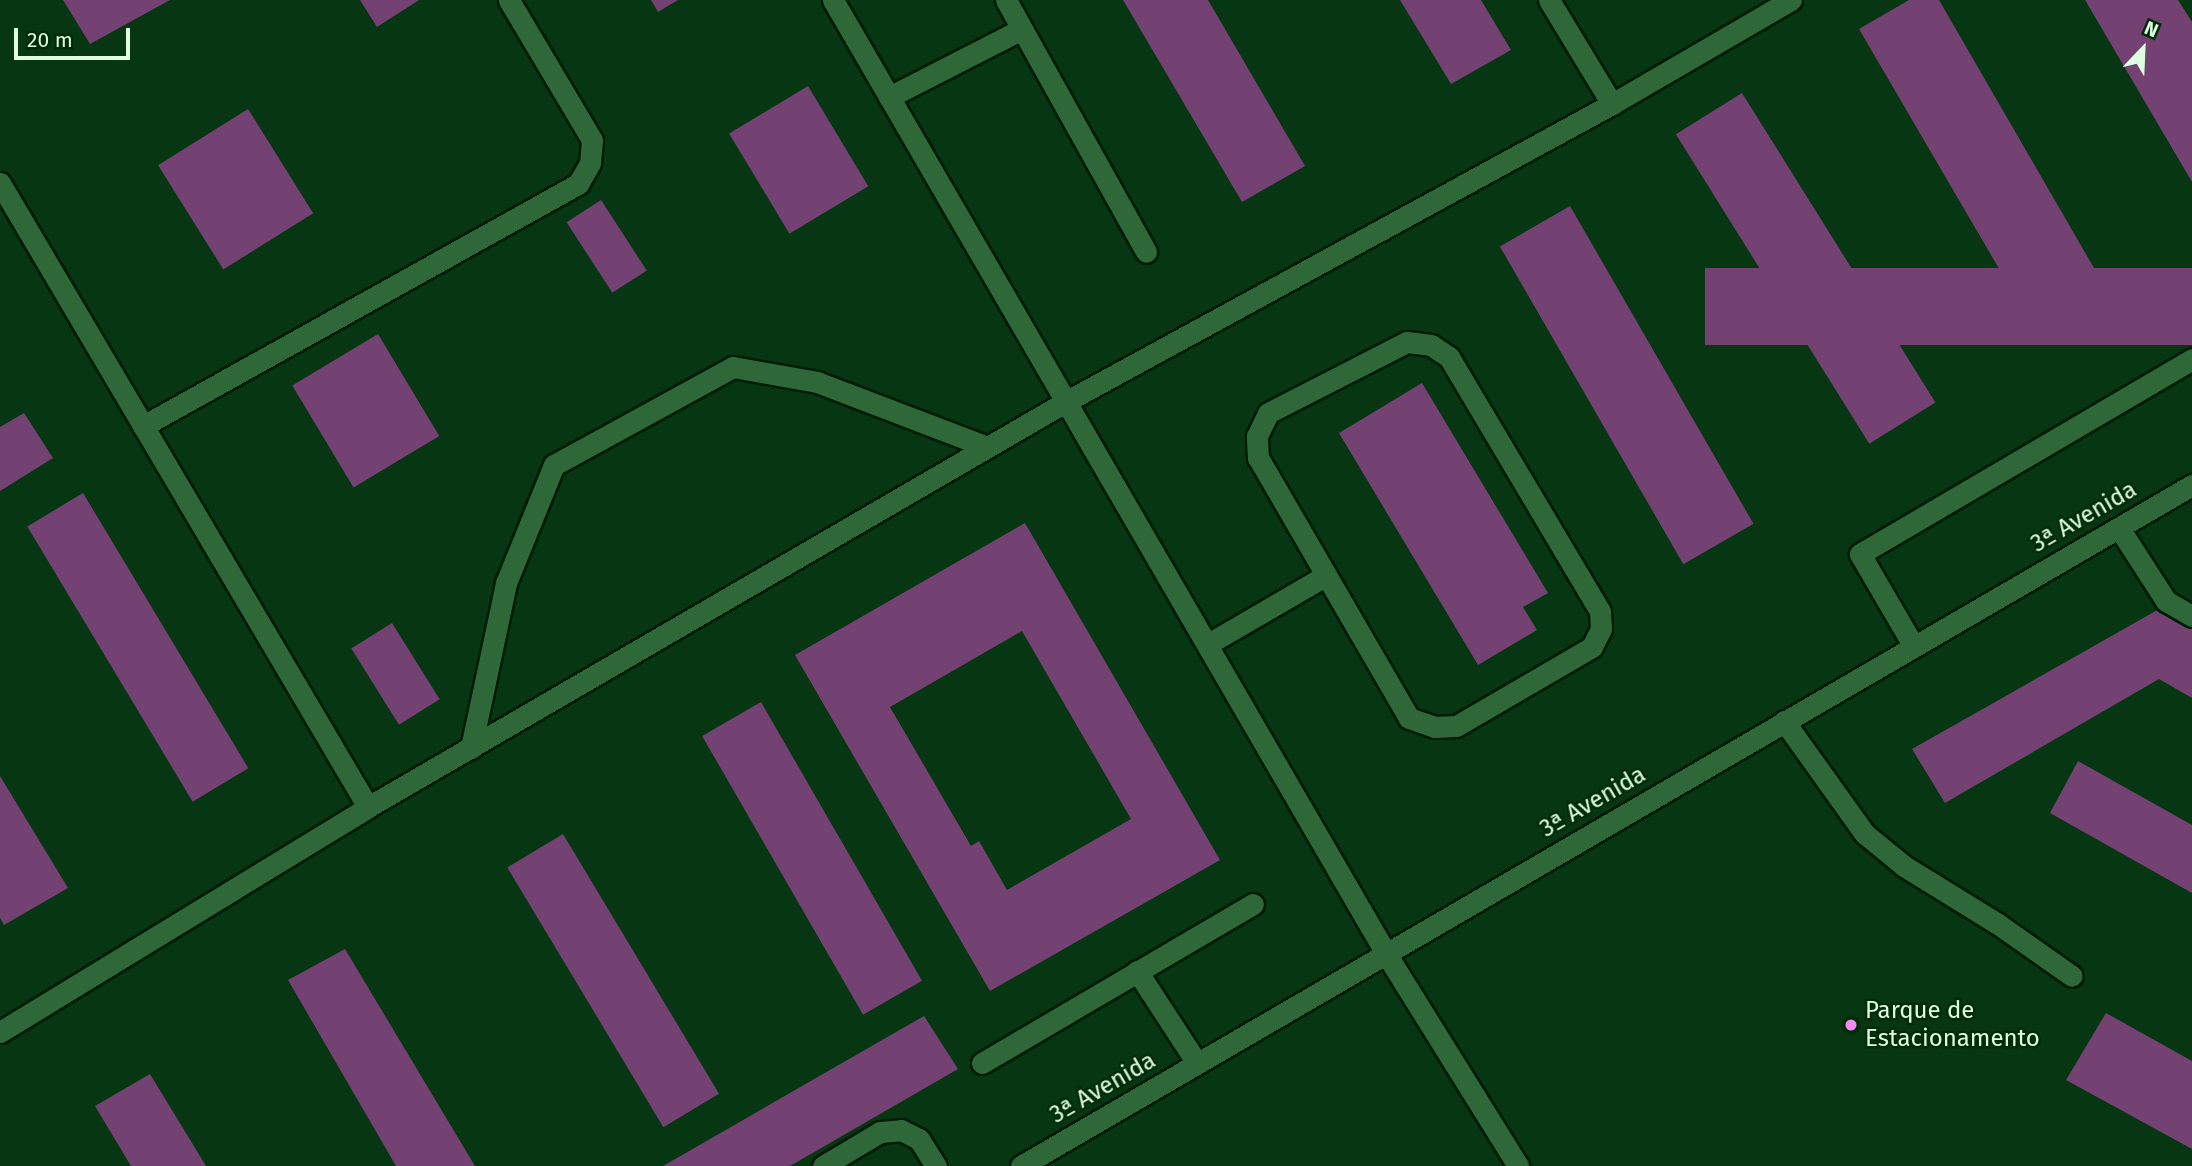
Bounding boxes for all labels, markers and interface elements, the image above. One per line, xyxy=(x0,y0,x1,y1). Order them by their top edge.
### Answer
scale bar xyxy=(18,14,133,58)
north arrow xyxy=(2108,14,2178,84)
text: N xyxy=(2141,16,2162,42)
text: 20 m xyxy=(27,27,73,53)
street label: 3ª Avenida xyxy=(2026,475,2142,559)
street label: 3ª Avenida xyxy=(1535,760,1651,844)
place label: Parque de Estacionamento xyxy=(1865,997,2040,1053)
marker: Parque de Estacionamento xyxy=(1843,1017,1859,1033)
street label: 3ª Avenida xyxy=(1045,1046,1161,1130)

